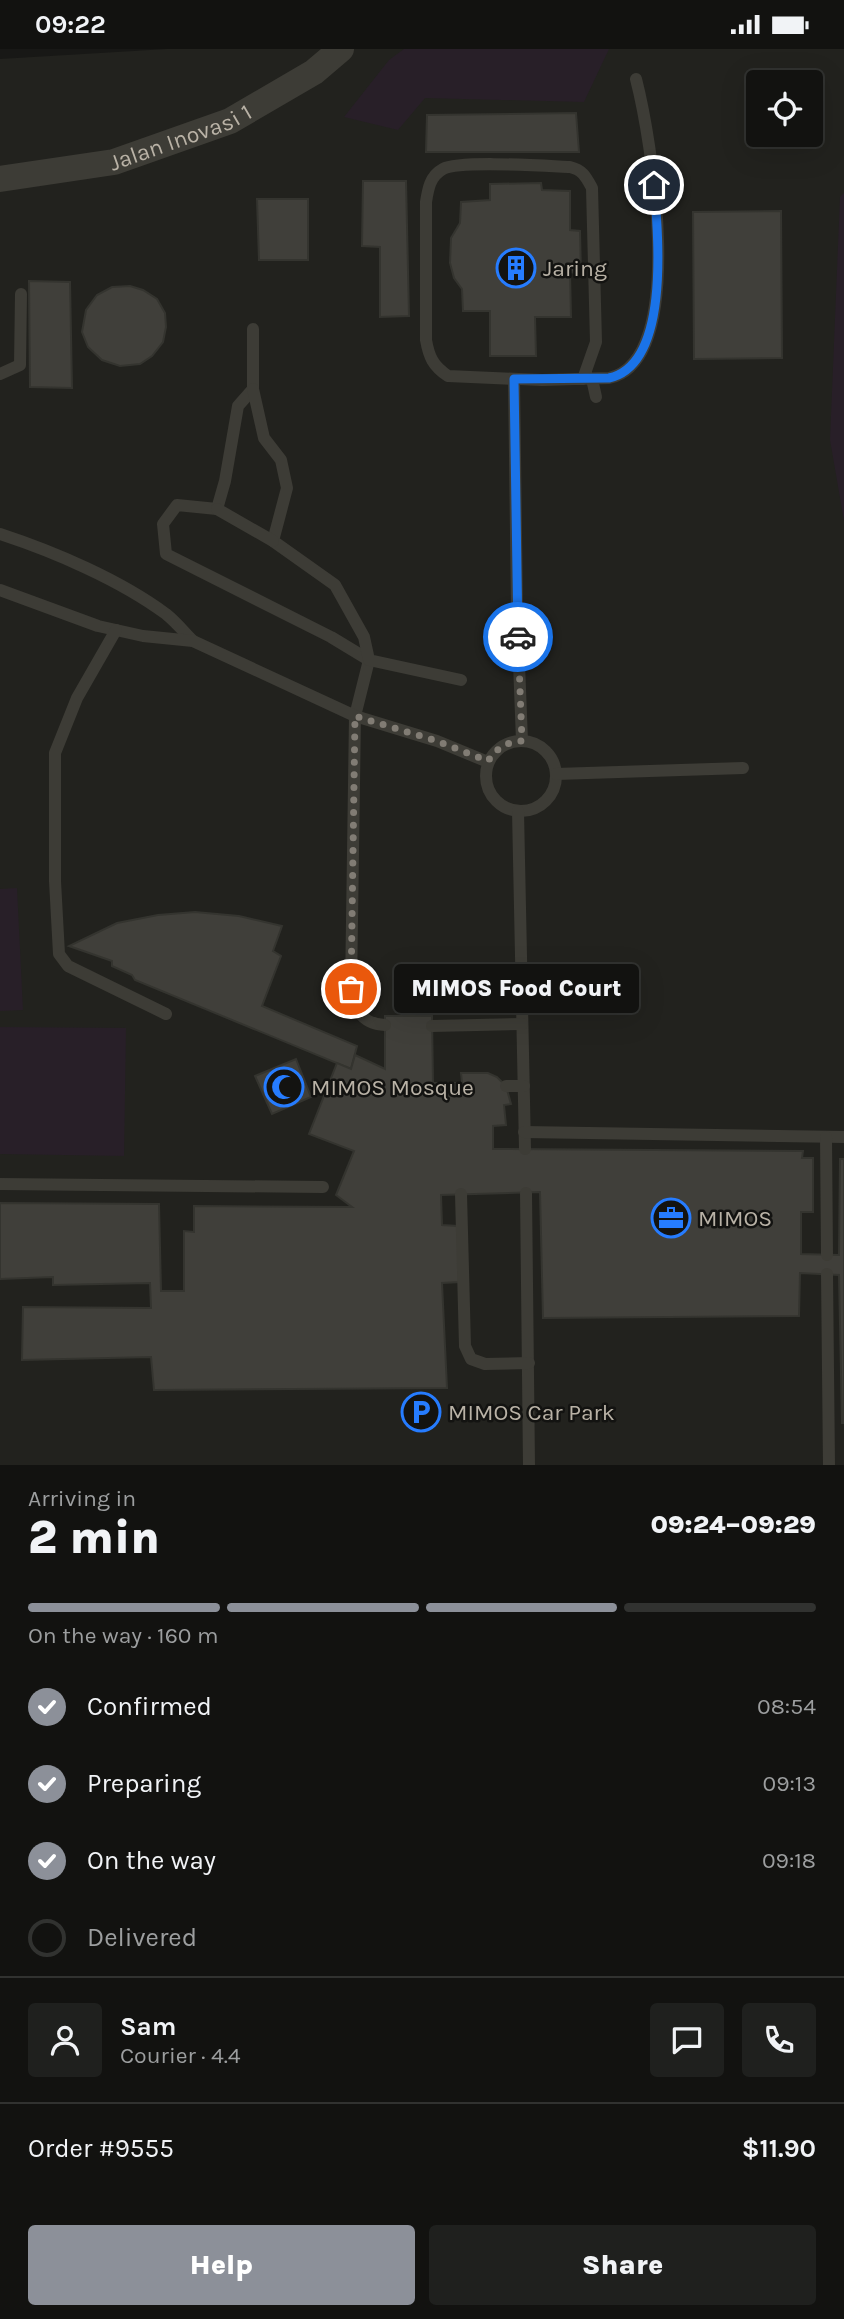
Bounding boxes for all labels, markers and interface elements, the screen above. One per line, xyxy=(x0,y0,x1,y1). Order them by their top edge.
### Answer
text: 09:22 xyxy=(35,9,106,40)
map controls xyxy=(746,70,823,147)
button: locate xyxy=(746,70,823,147)
street label: Jalan Inovasi 1 xyxy=(106,98,257,177)
pin xyxy=(624,155,684,215)
icon: home xyxy=(635,166,673,204)
building icon: Jaring xyxy=(495,247,537,289)
place label: Jaring xyxy=(543,255,607,282)
courier xyxy=(483,602,553,672)
icon: car xyxy=(499,618,537,656)
pin xyxy=(321,959,381,1019)
callout: MIMOS Food Court xyxy=(393,965,638,1013)
icon: bag xyxy=(332,970,370,1008)
text: MIMOS Food Court xyxy=(411,975,622,1002)
mosque icon: MIMOS Mosque xyxy=(263,1066,305,1108)
place label: MIMOS Mosque xyxy=(311,1074,474,1101)
office icon: MIMOS xyxy=(650,1197,692,1239)
place label: MIMOS xyxy=(698,1205,772,1232)
parking icon: MIMOS Car Park xyxy=(400,1391,442,1433)
place label: MIMOS Car Park xyxy=(448,1399,615,1426)
text: Arriving in xyxy=(28,1485,136,1512)
text: 09:24–09:29 xyxy=(650,1509,816,1540)
text: 2 min xyxy=(28,1511,160,1565)
text: On the way · 160 m xyxy=(28,1622,218,1649)
icon: check xyxy=(28,1688,66,1726)
text: Confirmed xyxy=(87,1691,212,1722)
text: 08:54 xyxy=(757,1693,816,1720)
icon: check xyxy=(28,1765,66,1803)
text: Preparing xyxy=(87,1768,201,1799)
text: 09:13 xyxy=(763,1770,816,1797)
icon: check xyxy=(28,1842,66,1880)
text: On the way xyxy=(87,1845,216,1876)
text: 09:18 xyxy=(762,1847,816,1874)
text: Delivered xyxy=(87,1922,197,1953)
button: person xyxy=(28,2003,102,2077)
button: chat xyxy=(650,2003,724,2077)
button: phone xyxy=(742,2003,816,2077)
text: Sam xyxy=(120,2011,176,2042)
text: Courier · 4.4 xyxy=(120,2042,241,2069)
text: Order #9555 xyxy=(28,2133,174,2164)
text: $11.90 xyxy=(742,2133,816,2164)
button: Help xyxy=(28,2225,415,2305)
button: Share xyxy=(429,2225,816,2305)

